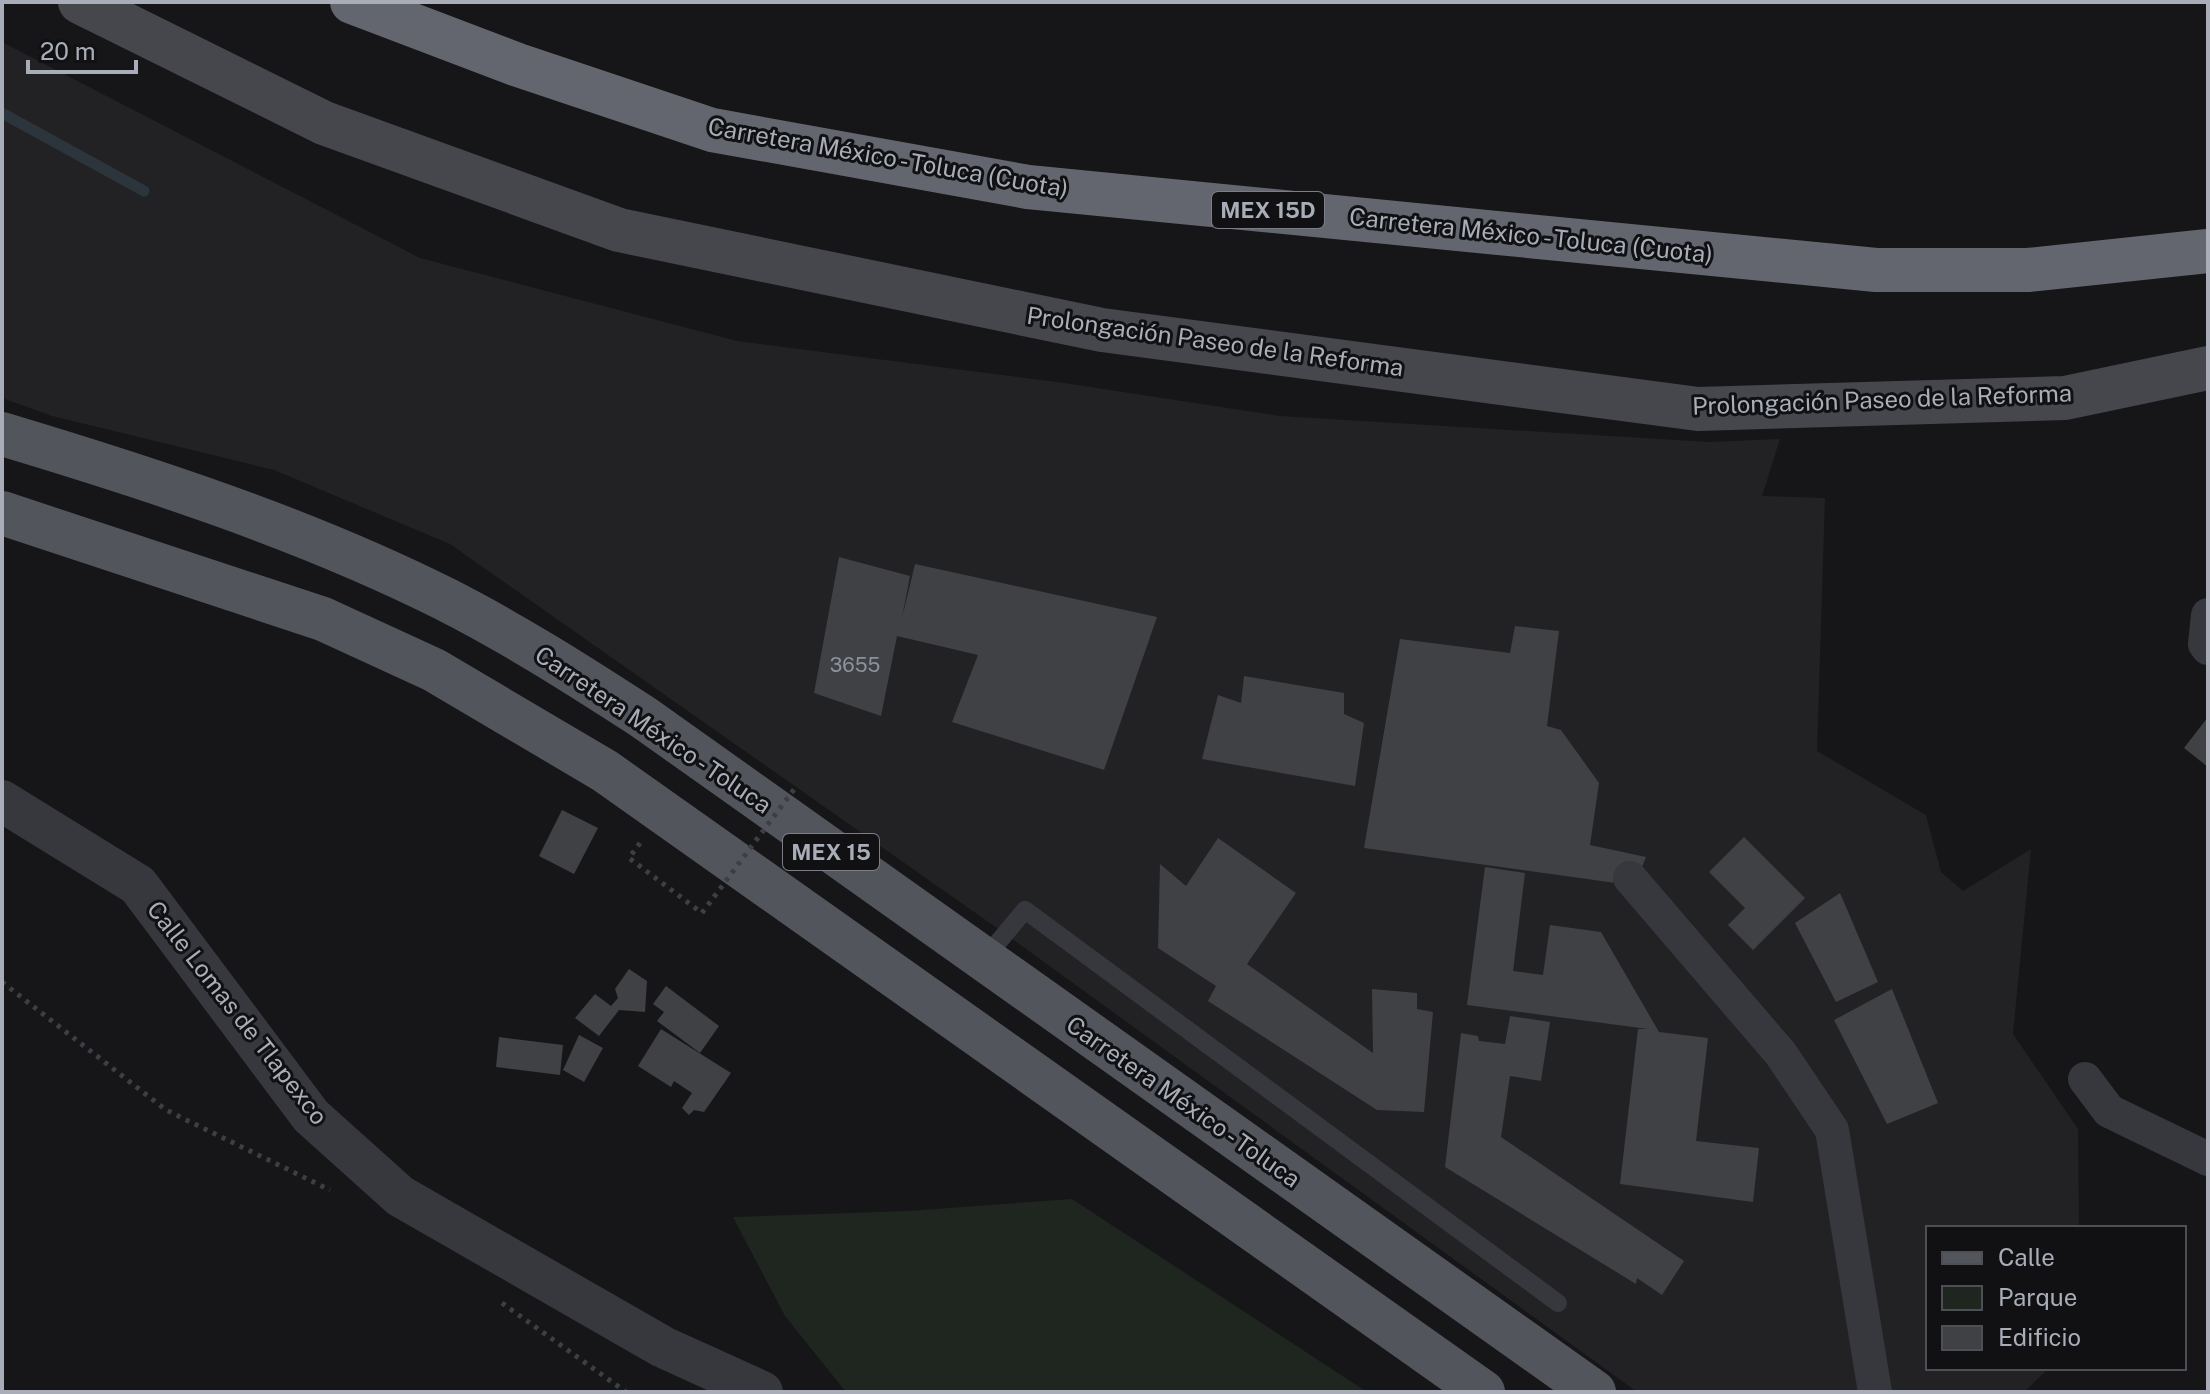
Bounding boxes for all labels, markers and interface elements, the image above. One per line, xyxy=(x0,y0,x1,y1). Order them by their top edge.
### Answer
scale bar xyxy=(28,24,136,74)
text: 20 m xyxy=(40,37,96,65)
street label: Carretera México - Toluca (Cuota) xyxy=(706,112,1071,203)
road number: MEX 15D xyxy=(1212,192,1324,228)
street label: Carretera México - Toluca (Cuota) xyxy=(1348,202,1714,268)
street label: Prolongación Paseo de la Reforma xyxy=(1025,301,1405,381)
street label: Prolongación Paseo de la Reforma xyxy=(1692,378,2072,420)
street label: Carretera México - Toluca xyxy=(530,640,777,819)
house number: 3655 xyxy=(830,653,880,677)
road number: MEX 15 xyxy=(783,834,879,870)
street label: Calle Lomas de Tlapexco xyxy=(142,895,334,1130)
street label: Carretera México - Toluca xyxy=(1061,1010,1306,1193)
legend xyxy=(1926,1226,2186,1370)
text: Calle xyxy=(1998,1243,2055,1271)
text: Parque xyxy=(1998,1283,2077,1311)
text: Edificio xyxy=(1998,1323,2081,1351)

